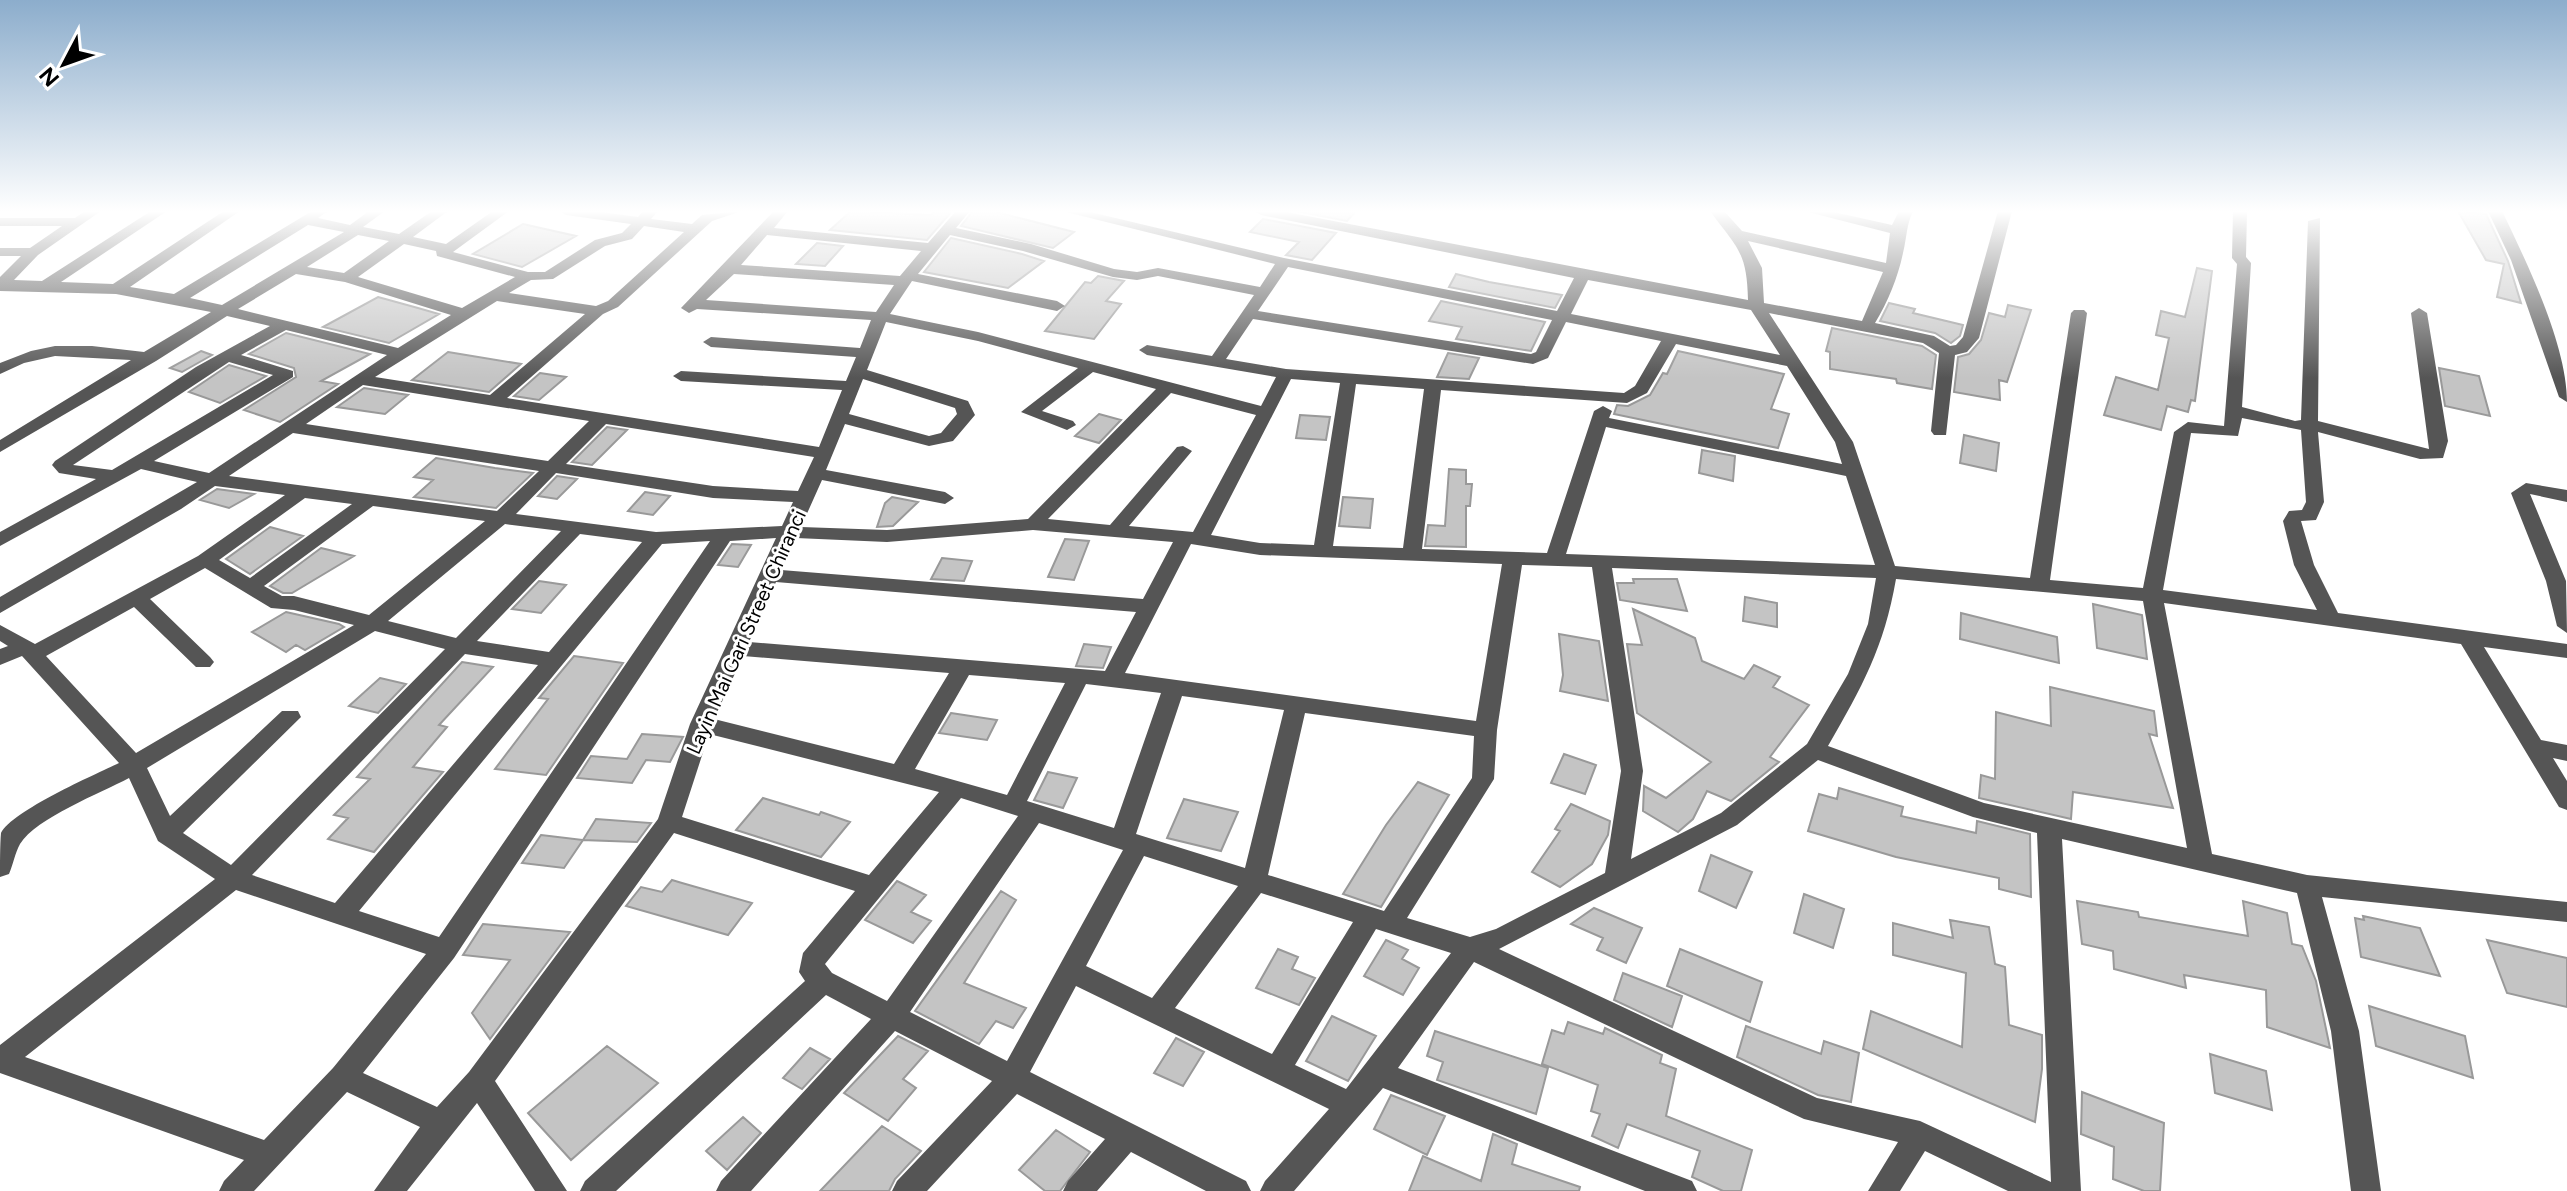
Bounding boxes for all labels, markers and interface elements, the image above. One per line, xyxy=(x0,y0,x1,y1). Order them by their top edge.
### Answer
north arrow xyxy=(24,24,104,104)
text: N xyxy=(34,62,65,92)
street label: Layin Mai Gari Street Chiranci xyxy=(681,506,811,758)

